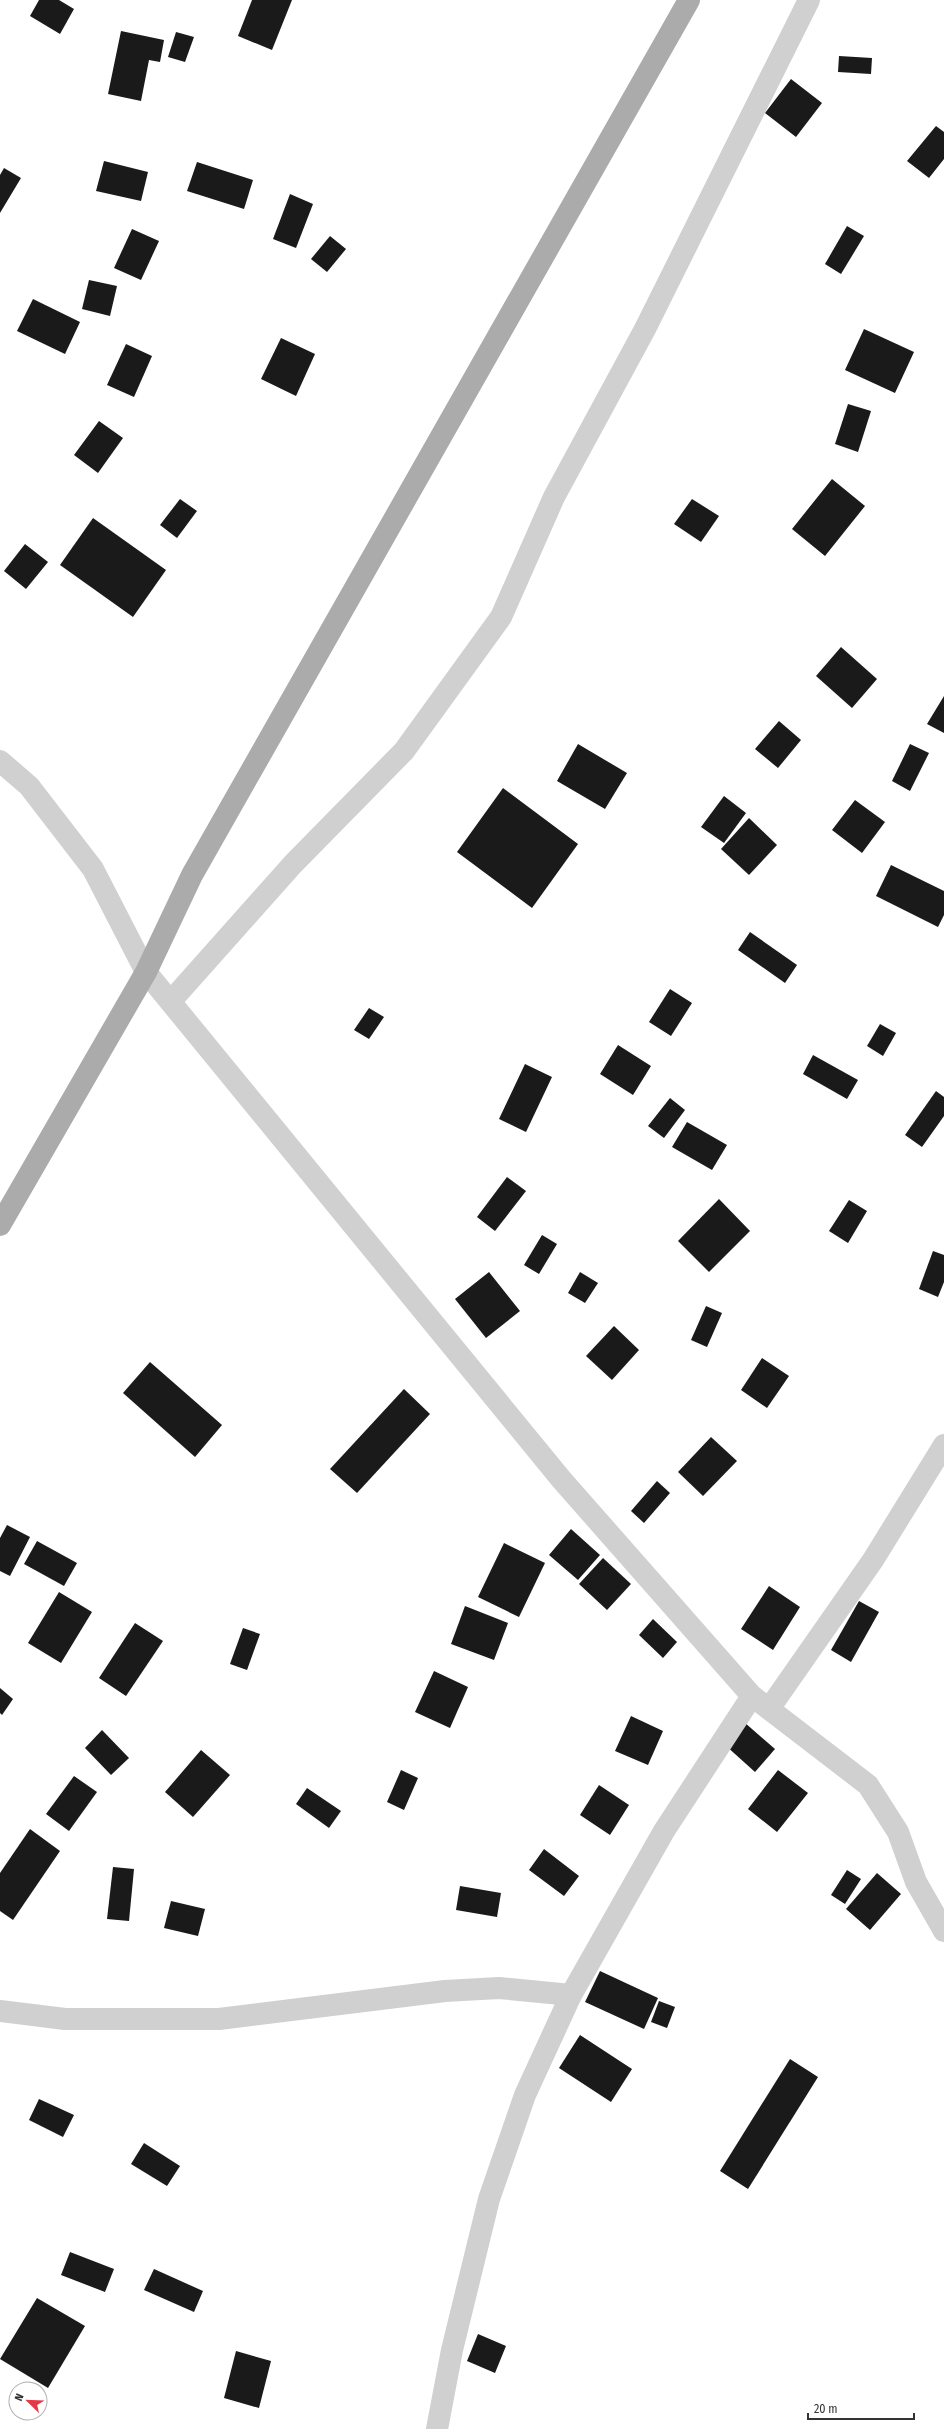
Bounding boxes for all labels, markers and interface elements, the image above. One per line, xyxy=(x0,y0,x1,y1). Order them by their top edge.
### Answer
north arrow xyxy=(8,2381,48,2421)
text: N xyxy=(12,2392,27,2403)
scale bar xyxy=(808,2395,914,2421)
text: 20 m xyxy=(814,2402,838,2416)

